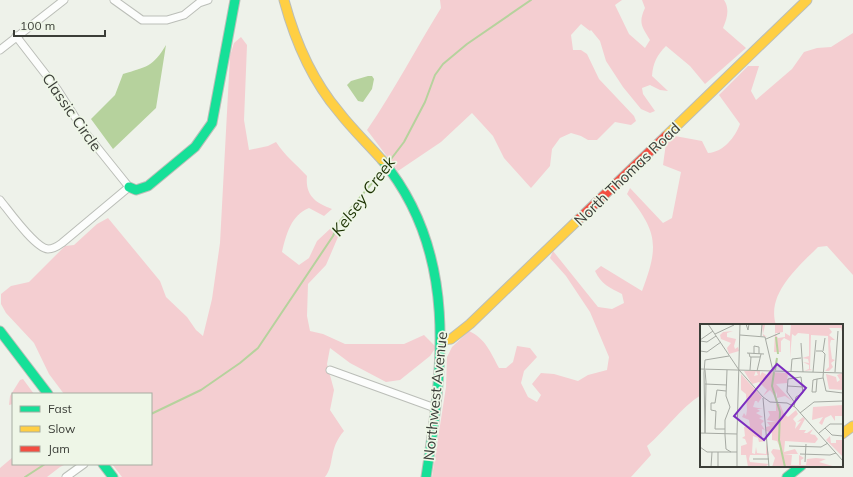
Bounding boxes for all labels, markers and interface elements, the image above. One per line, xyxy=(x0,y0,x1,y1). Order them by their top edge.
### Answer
scale bar xyxy=(14,12,105,38)
text: 100 m xyxy=(20,18,55,33)
street label: Classic Circle xyxy=(38,69,106,155)
street label: North Thomas Road xyxy=(570,118,684,230)
water label: Kelsey Creek xyxy=(327,152,400,240)
inset map xyxy=(700,324,843,467)
street label: Northwest Avenue xyxy=(419,331,451,461)
legend xyxy=(12,393,152,465)
text: Fast xyxy=(48,401,72,416)
text: Slow xyxy=(48,421,76,436)
text: Jam xyxy=(48,441,70,456)

